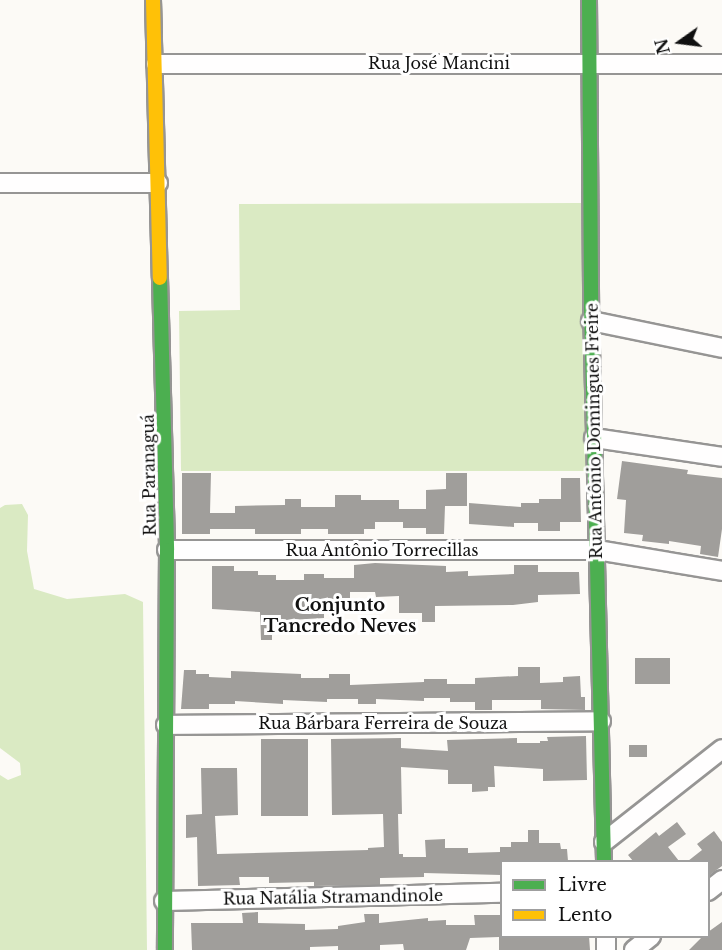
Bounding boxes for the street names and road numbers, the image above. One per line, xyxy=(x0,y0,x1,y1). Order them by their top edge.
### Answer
street label: Rua José Mancini xyxy=(368,53,510,73)
street label: Rua Antônio Domingues Freire xyxy=(582,302,606,560)
street label: Rua Paranaguá xyxy=(138,414,160,536)
street label: Rua Antônio Torrecillas xyxy=(285,540,479,560)
street label: Rua Bárbara Ferreira de Souza xyxy=(258,713,508,733)
street label: Rua Natália Stramandinole xyxy=(223,885,443,909)

